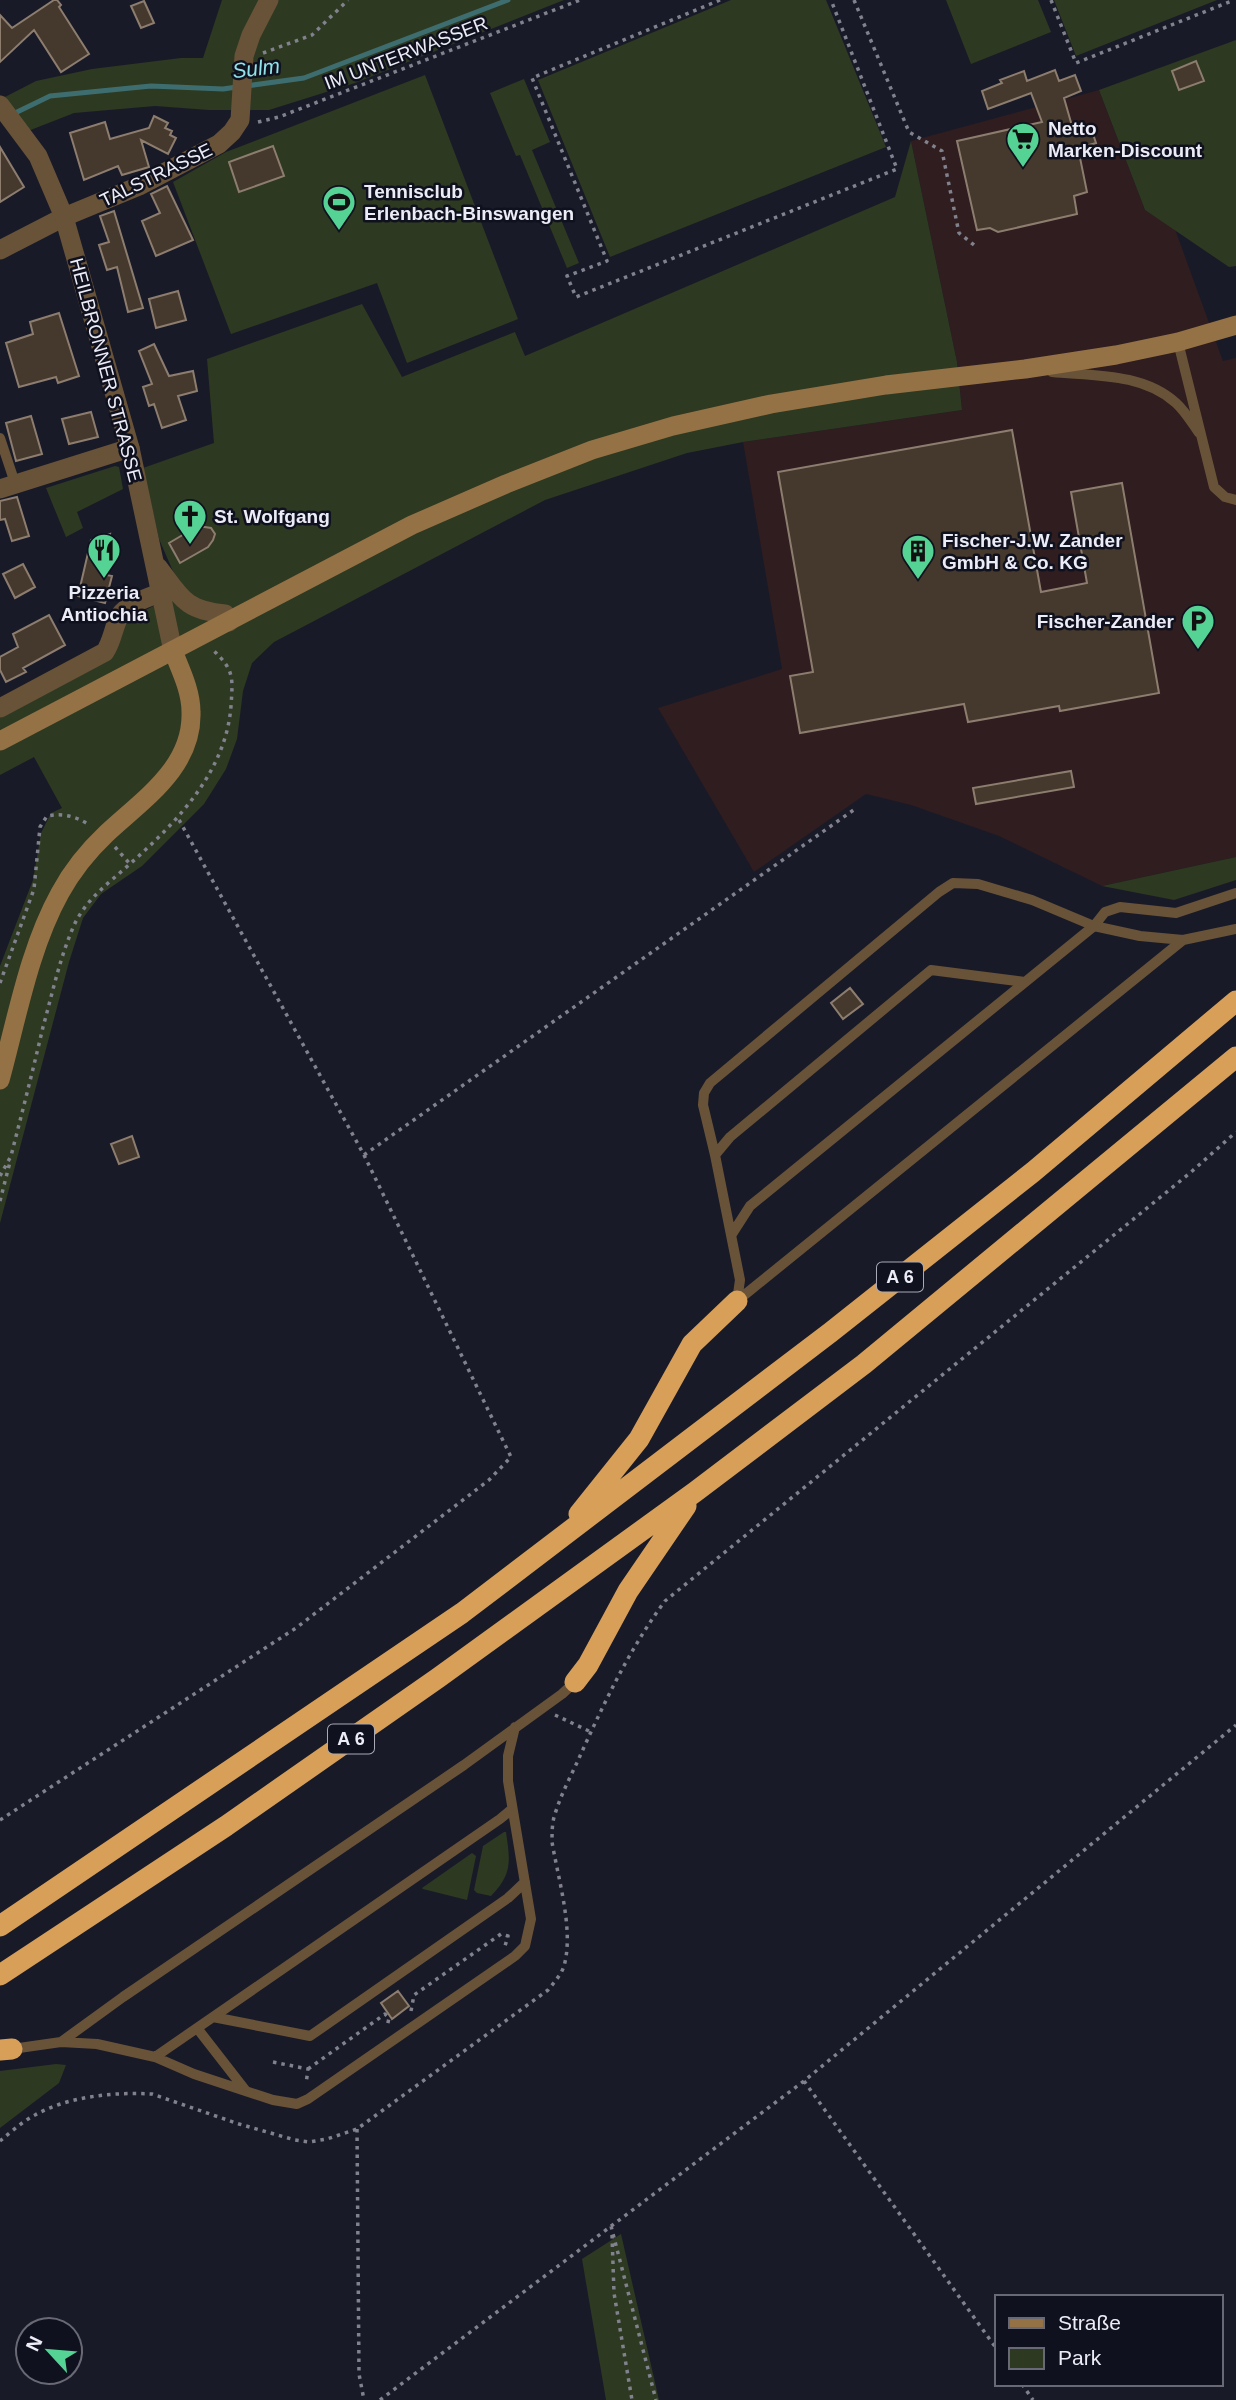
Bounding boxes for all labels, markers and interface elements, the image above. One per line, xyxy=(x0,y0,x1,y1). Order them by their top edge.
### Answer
street label: IM UNTERWASSER xyxy=(321,12,491,94)
water label: Sulm xyxy=(231,54,281,82)
place label: Netto Marken-Discount xyxy=(1048,118,1203,161)
supermarket icon: Netto Marken-Discount xyxy=(1004,120,1042,169)
street label: TALSTRASSE xyxy=(97,139,215,211)
place label: Tennisclub Erlenbach-Binswangen xyxy=(364,181,574,224)
sports icon: Tennisclub Erlenbach-Binswangen xyxy=(320,183,358,232)
street label: HEILBRONNER STRASSE xyxy=(66,256,146,484)
church icon: St. Wolfgang xyxy=(171,497,209,546)
place label: St. Wolfgang xyxy=(214,506,330,527)
place label: Fischer-J.W. Zander GmbH & Co. KG xyxy=(942,530,1123,573)
restaurant icon: Pizzeria Antiochia xyxy=(85,531,123,580)
building icon: Fischer-J.W. Zander GmbH & Co. KG xyxy=(899,532,937,581)
place label: Pizzeria Antiochia xyxy=(61,582,148,625)
parking icon: Fischer-Zander xyxy=(1179,602,1217,651)
place label: Fischer-Zander xyxy=(1037,611,1175,632)
road number: A 6 xyxy=(877,1262,923,1292)
road number: A 6 xyxy=(328,1724,374,1754)
legend xyxy=(995,2295,1222,2386)
text: Straße xyxy=(1058,2311,1121,2334)
north arrow xyxy=(14,2316,84,2386)
text: N xyxy=(22,2333,47,2355)
text: Park xyxy=(1058,2346,1102,2369)

